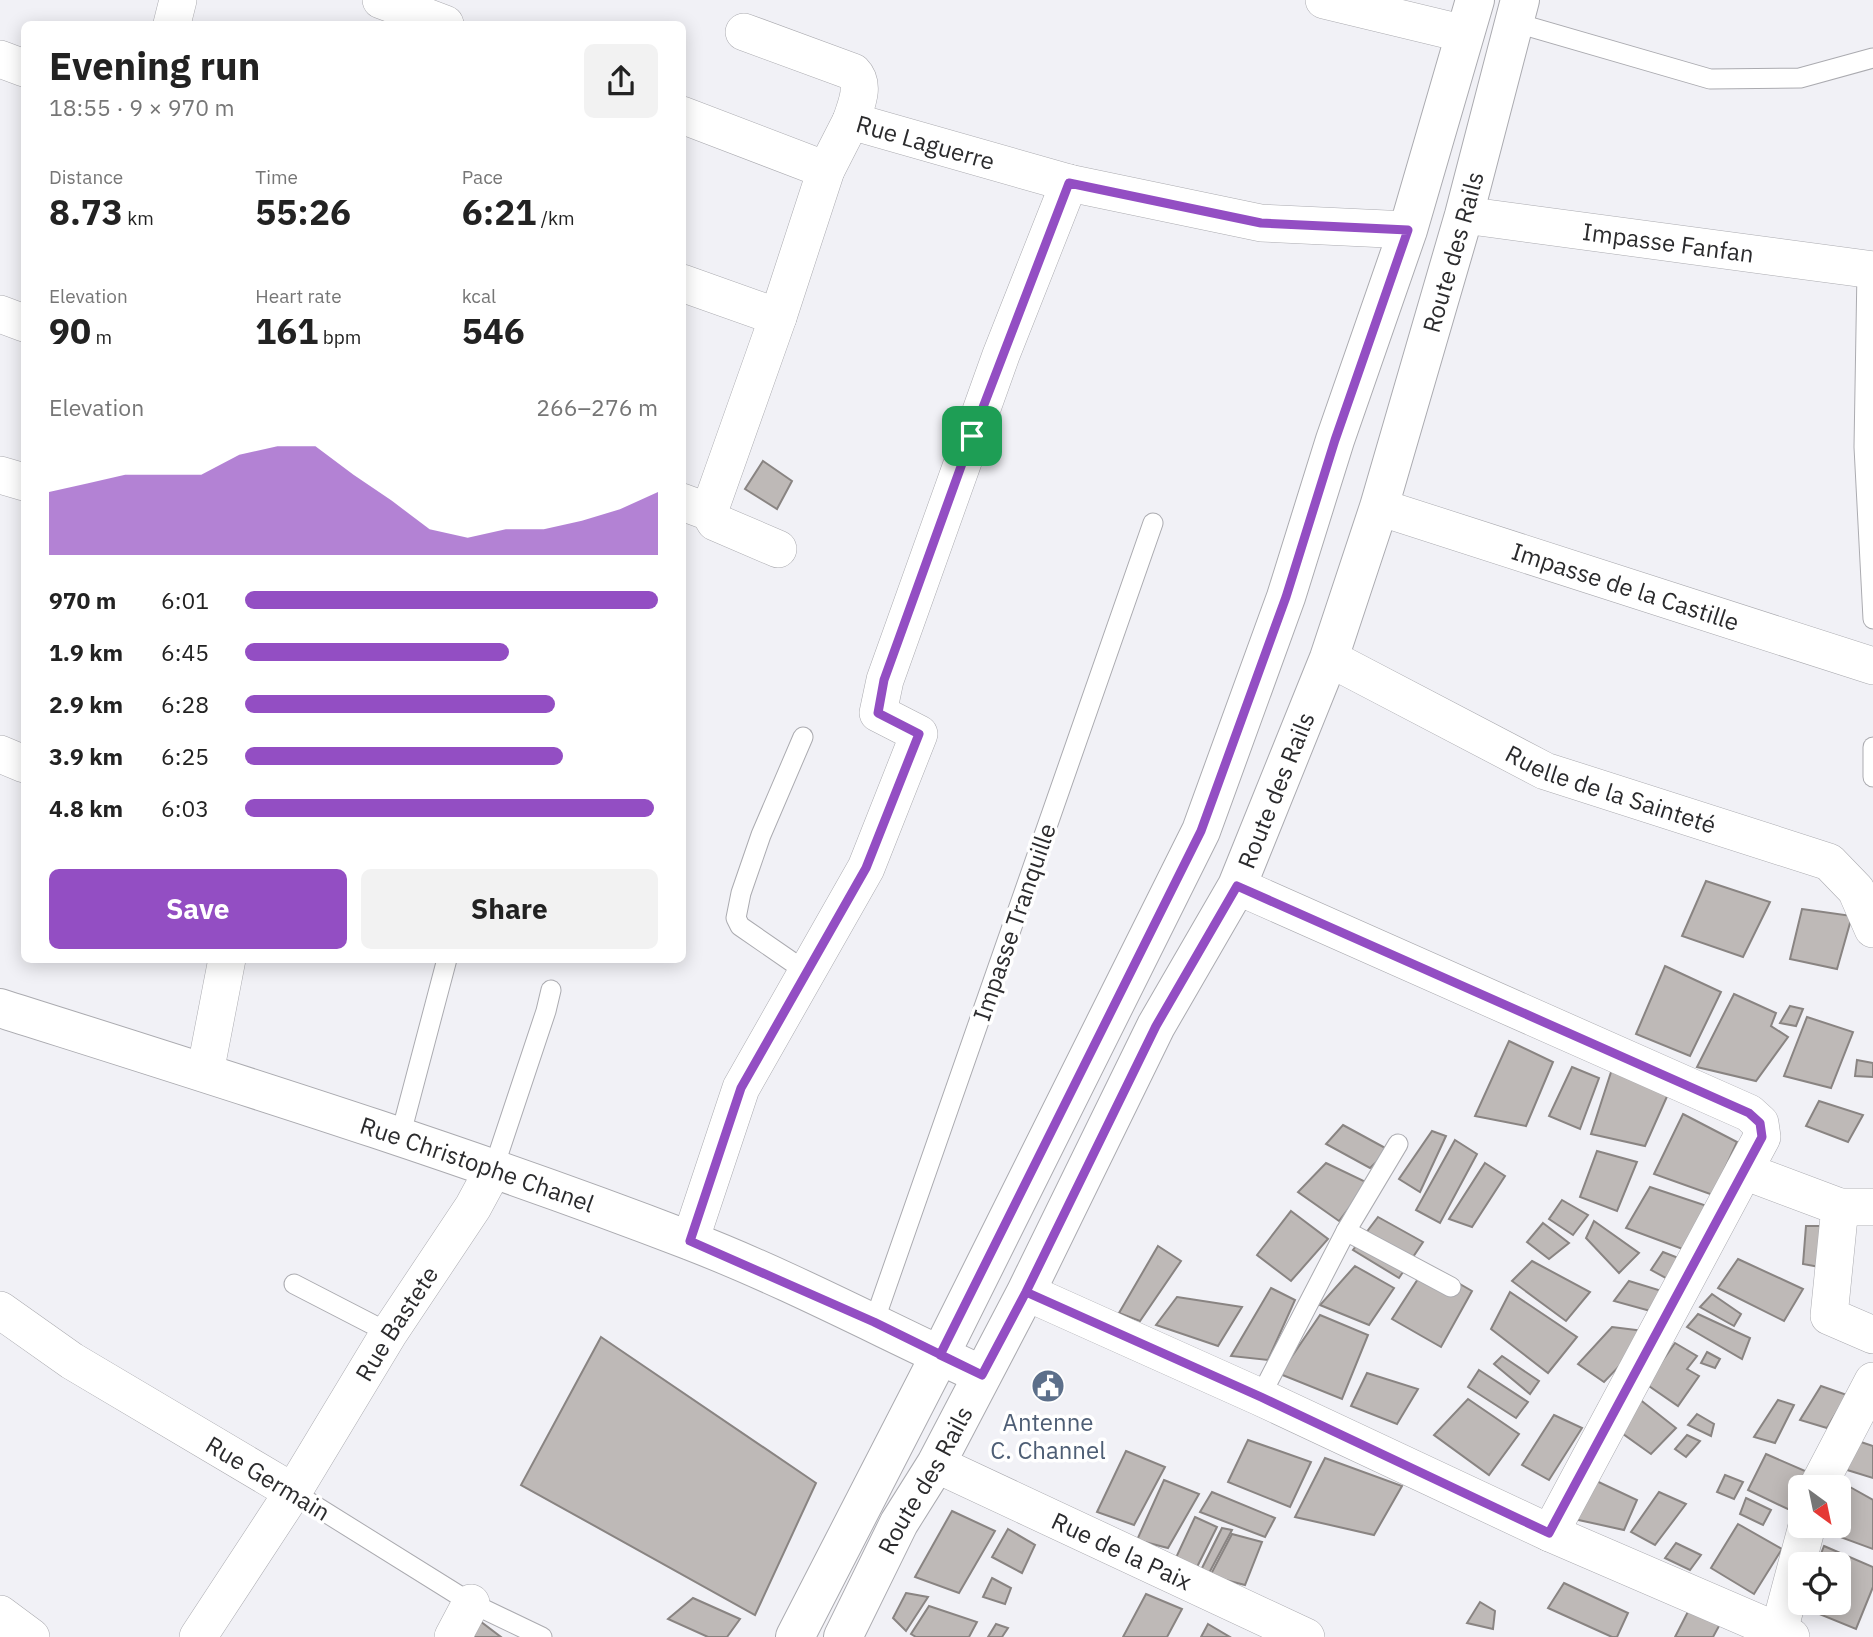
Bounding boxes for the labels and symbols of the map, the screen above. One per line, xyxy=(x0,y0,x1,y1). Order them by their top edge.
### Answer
street label: Rue Laguerre xyxy=(852,107,999,177)
street label: Route des Rails xyxy=(1415,168,1491,336)
street label: Impasse Fanfan xyxy=(1580,215,1756,270)
pin xyxy=(942,406,1002,466)
street label: Impasse de la Castille xyxy=(1508,535,1743,638)
street label: Route des Rails xyxy=(1230,707,1322,873)
street label: Ruelle de la Sainteté xyxy=(1500,737,1720,841)
street label: Impasse Tranquille xyxy=(965,819,1063,1025)
street label: Rue Christophe Chanel xyxy=(356,1109,599,1219)
street label: Rue Bastete xyxy=(348,1260,445,1387)
public building icon: Antenne C. Channel xyxy=(1029,1367,1067,1405)
street label: Route des Rails xyxy=(870,1400,980,1560)
place label: Antenne C. Channel xyxy=(990,1406,1106,1466)
street label: Rue Germain xyxy=(200,1428,336,1528)
north arrow xyxy=(1788,1475,1852,1538)
street label: Rue de la Paix xyxy=(1047,1504,1197,1597)

